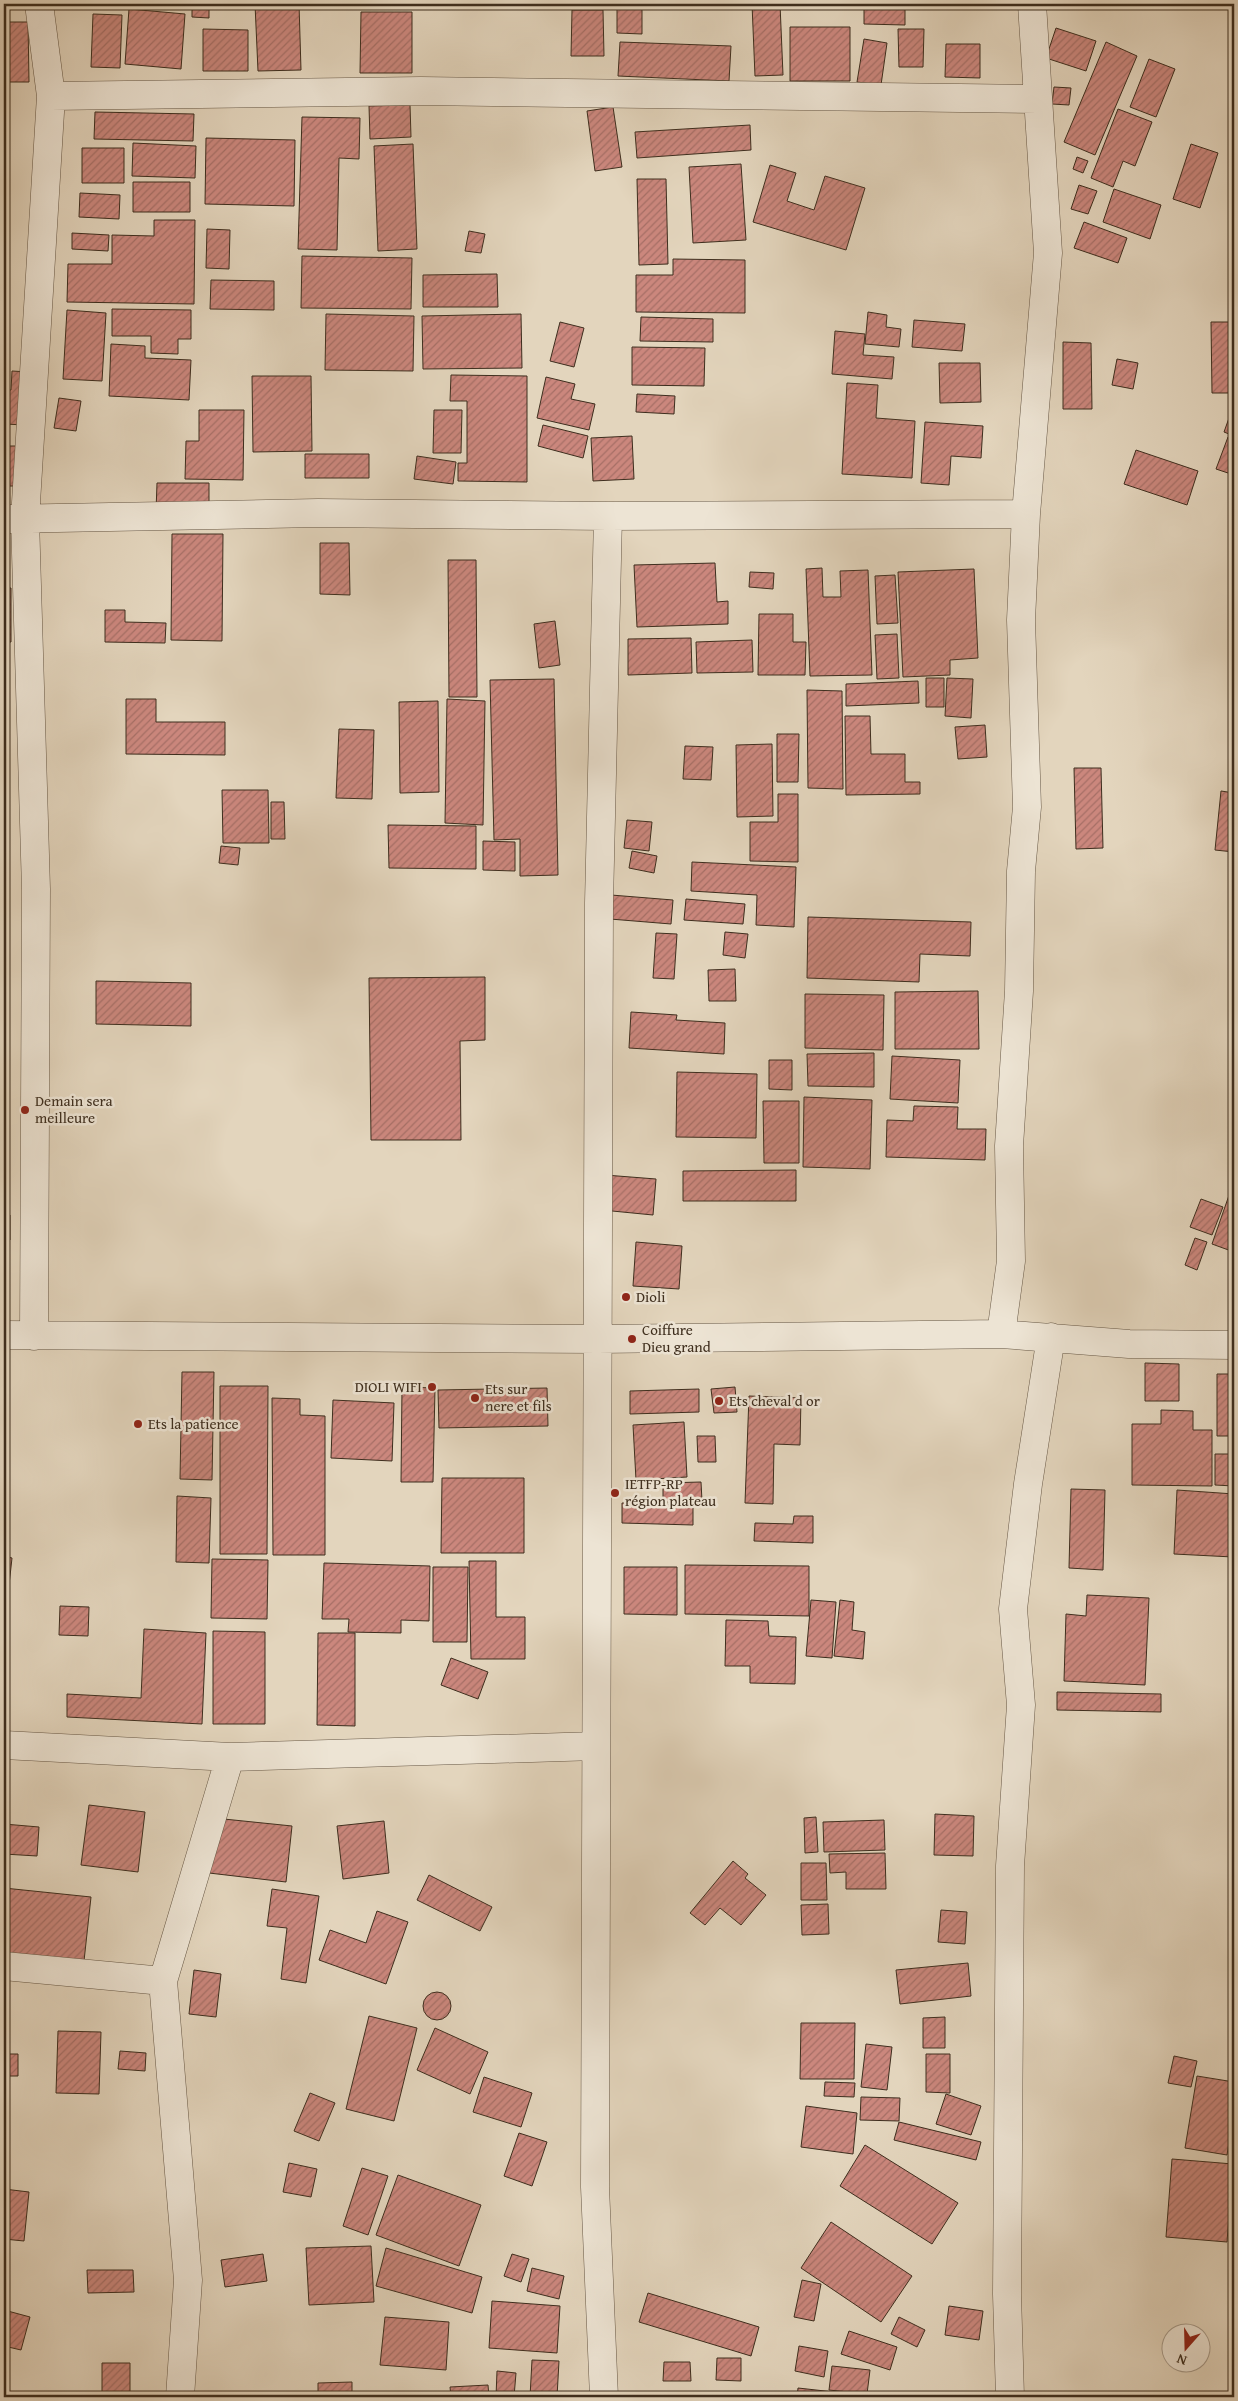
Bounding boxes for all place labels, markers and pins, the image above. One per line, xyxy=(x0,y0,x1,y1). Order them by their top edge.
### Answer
place label: Demain sera meilleure xyxy=(35,1090,113,1128)
marker: Demain sera meilleure xyxy=(19,1104,31,1116)
place label: Dioli xyxy=(636,1286,665,1307)
marker: Dioli xyxy=(620,1291,632,1303)
place label: Coiffure Dieu grand xyxy=(642,1319,711,1357)
marker: Coiffure Dieu grand xyxy=(626,1333,638,1345)
place label: DIOLI WIFI xyxy=(355,1376,422,1397)
place label: Ets sur nere et fils xyxy=(485,1378,552,1416)
marker: DIOLI WIFI xyxy=(426,1381,438,1393)
place label: Ets cheval d or xyxy=(729,1390,820,1411)
marker: Ets sur nere et fils xyxy=(469,1392,481,1404)
marker: Ets cheval d or xyxy=(713,1395,725,1407)
place label: Ets la patience xyxy=(148,1413,239,1434)
marker: Ets la patience xyxy=(132,1418,144,1430)
place label: IETFP-RP région plateau xyxy=(625,1473,717,1511)
marker: IETFP-RP région plateau xyxy=(609,1487,621,1499)

